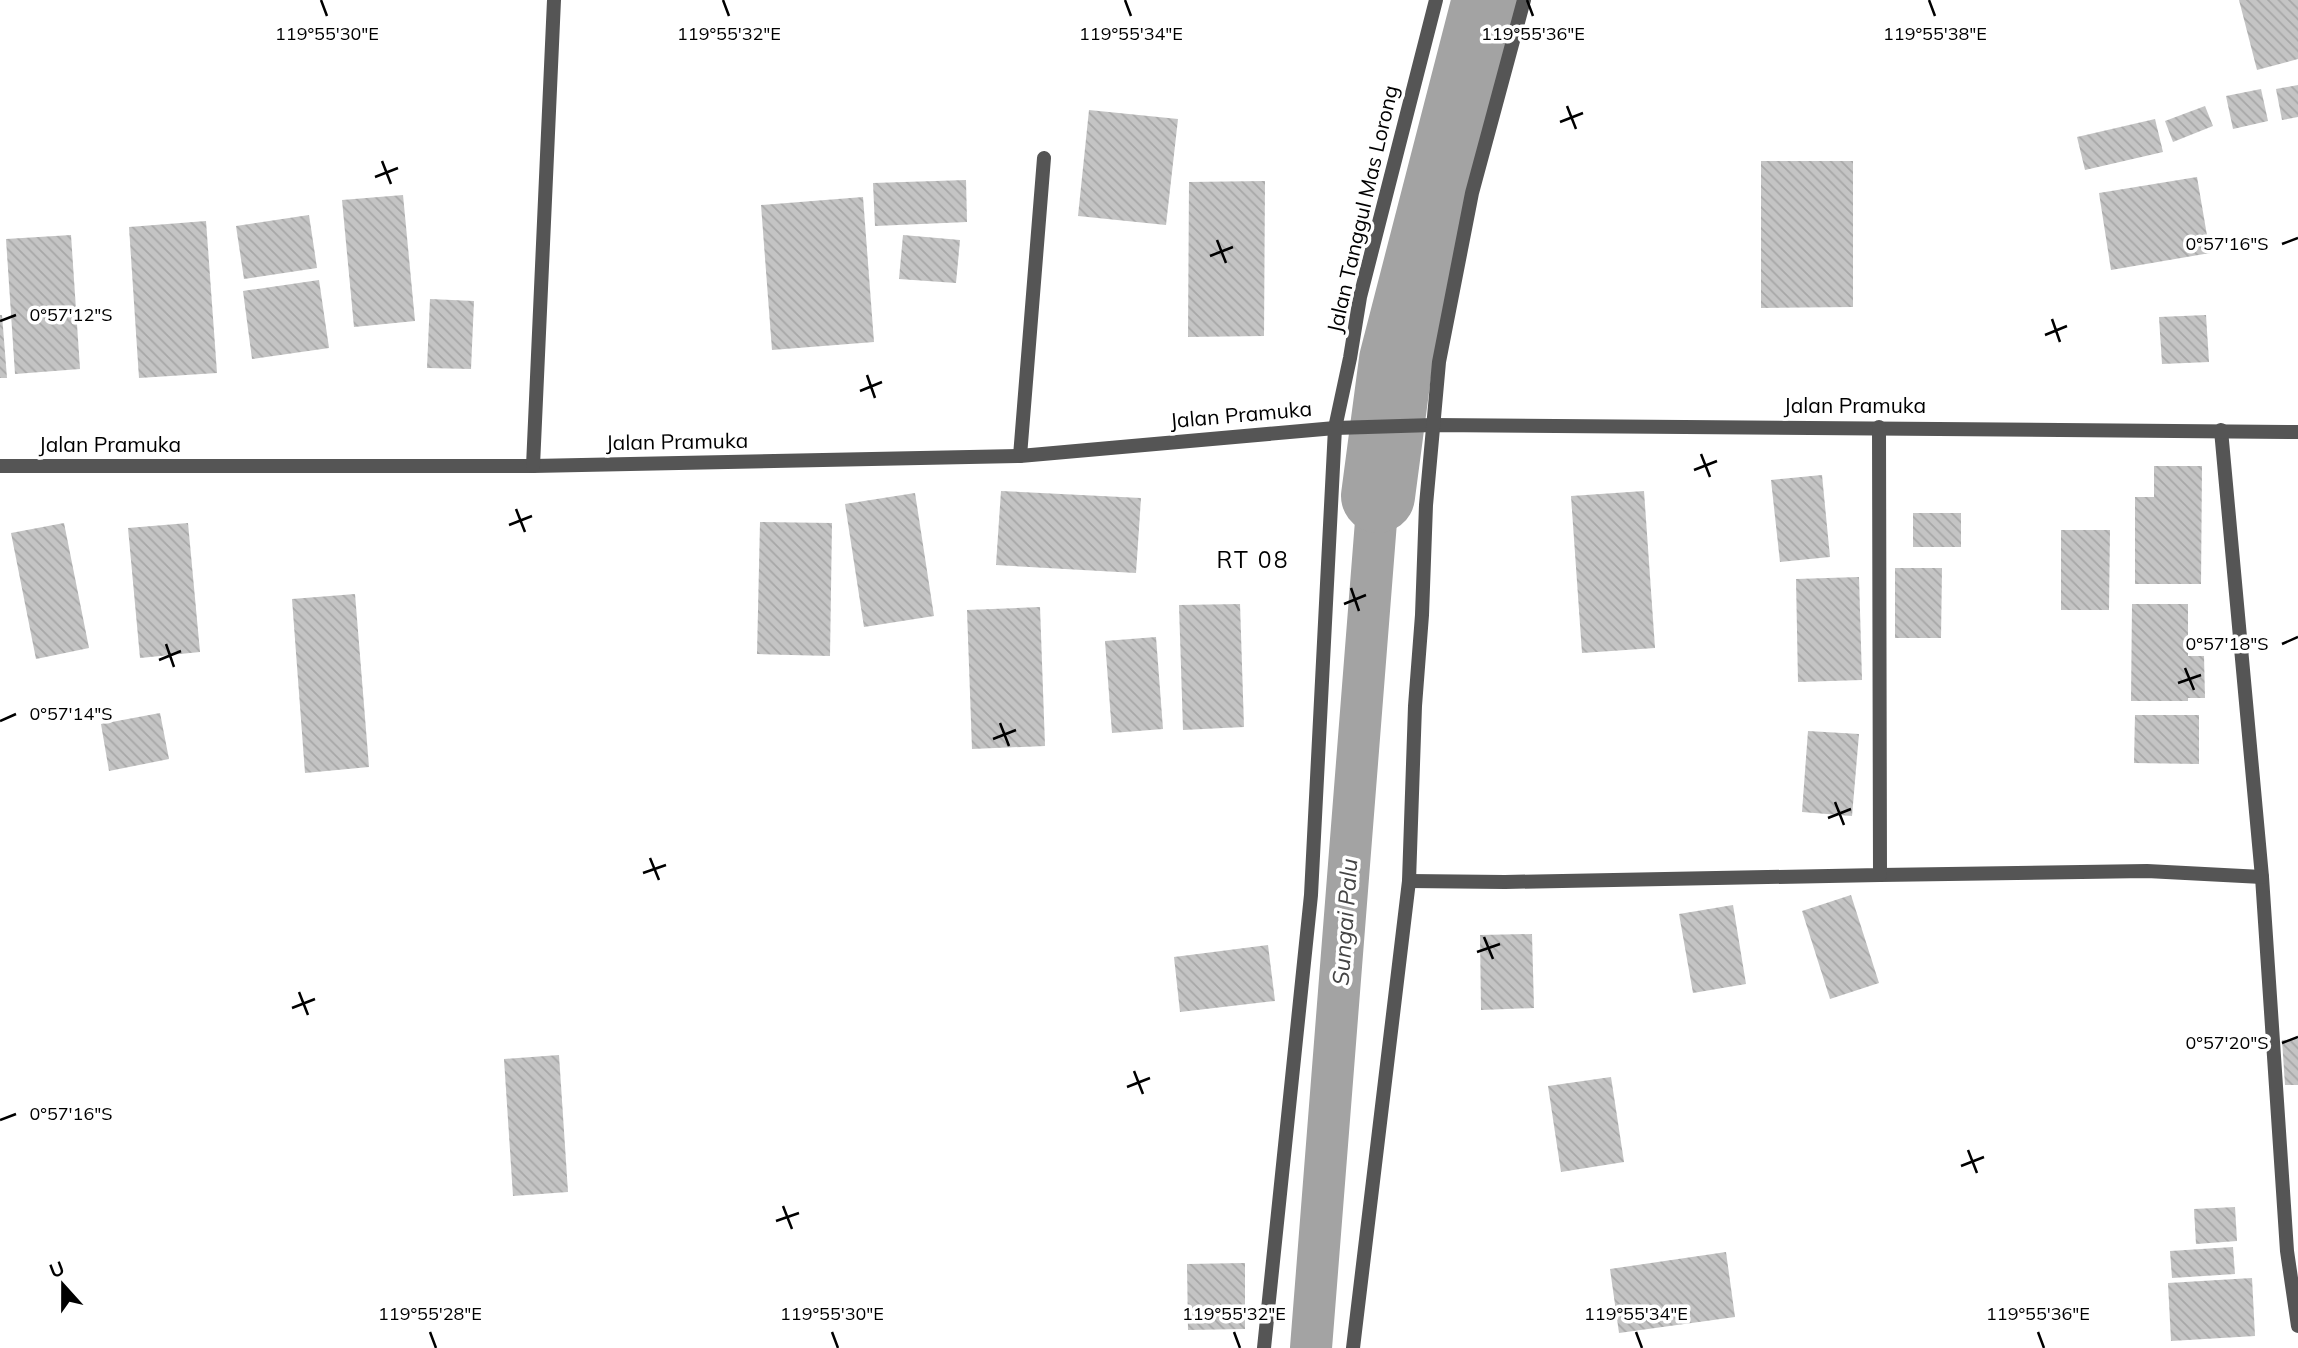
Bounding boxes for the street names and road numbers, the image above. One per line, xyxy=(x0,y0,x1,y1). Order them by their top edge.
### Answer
street label: Jalan Tanggul Mas Lorong xyxy=(1321,83,1403,335)
street label: Jalan Pramuka xyxy=(1784,392,1926,418)
street label: Jalan Pramuka xyxy=(1169,395,1313,433)
street label: Jalan Pramuka xyxy=(606,427,748,455)
street label: Jalan Pramuka xyxy=(39,431,181,457)

